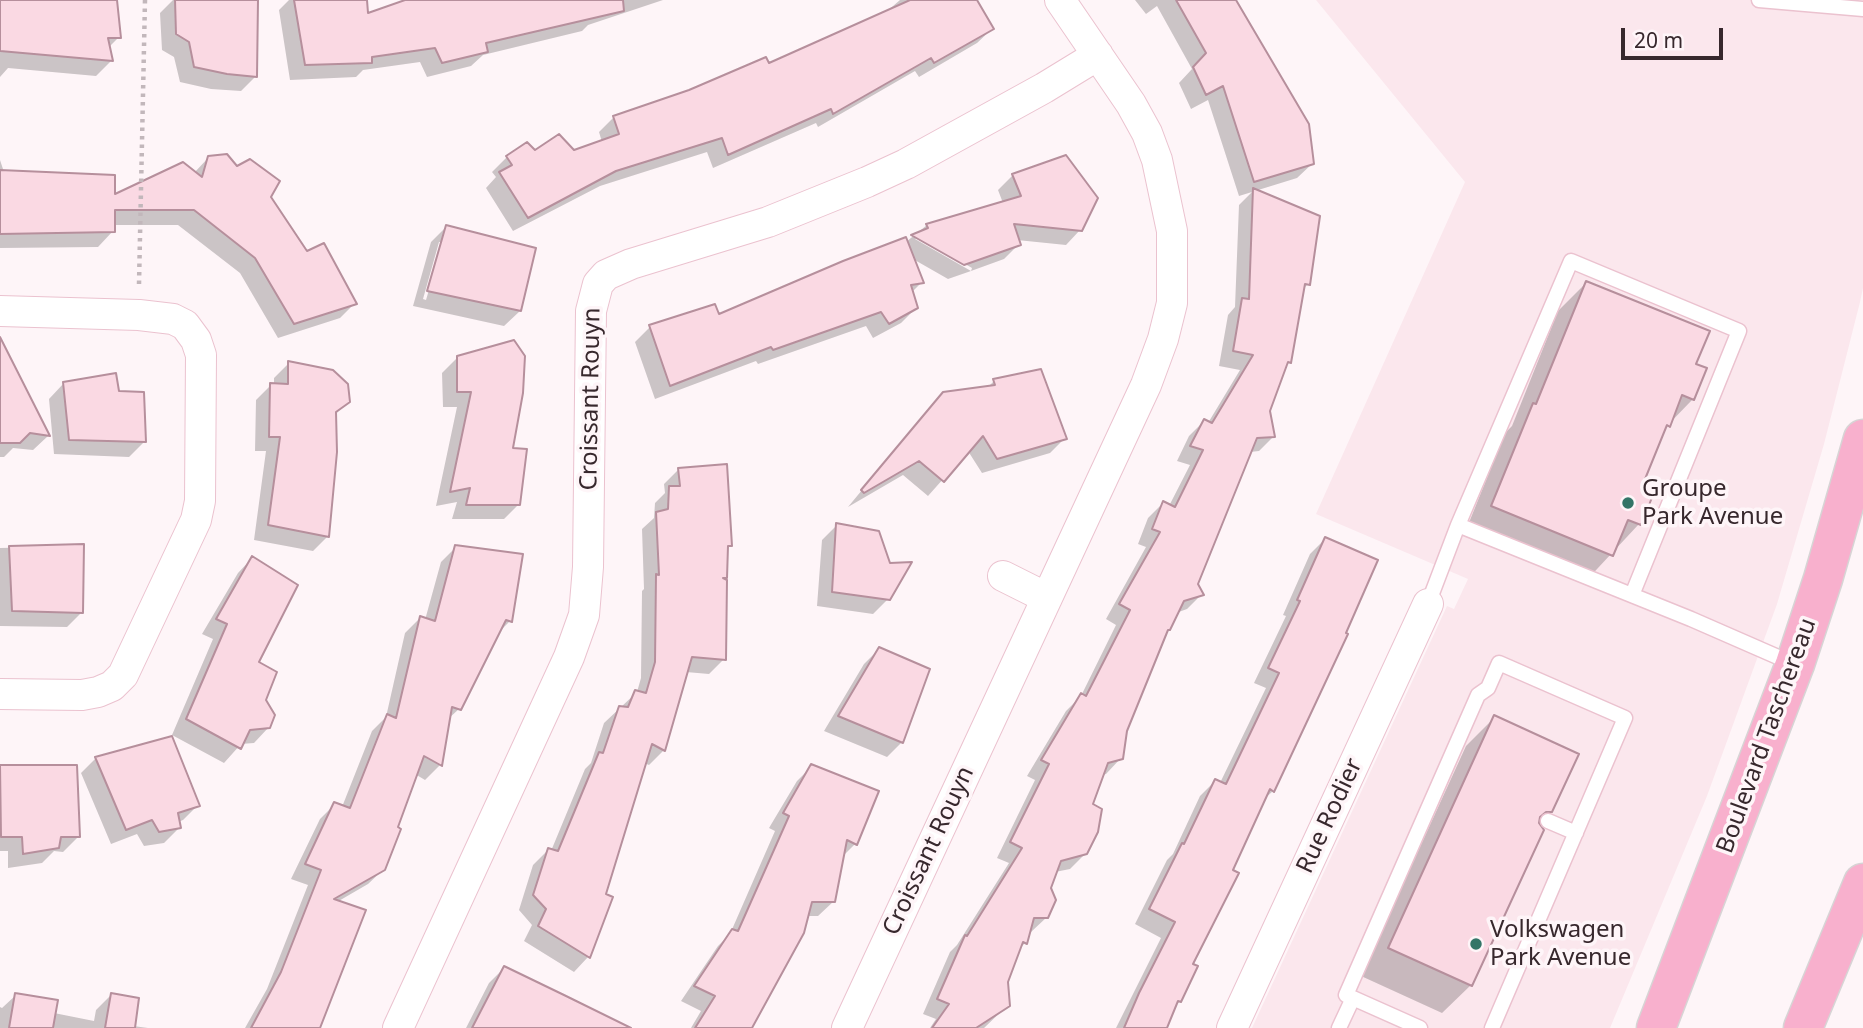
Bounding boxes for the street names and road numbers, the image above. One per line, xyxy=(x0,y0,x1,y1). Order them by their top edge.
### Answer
street label: Croissant Rouyn xyxy=(575,307,607,491)
street label: Boulevard Taschereau xyxy=(1711,615,1823,857)
street label: Rue Rodier xyxy=(1291,754,1369,878)
street label: Croissant Rouyn xyxy=(877,762,981,940)

